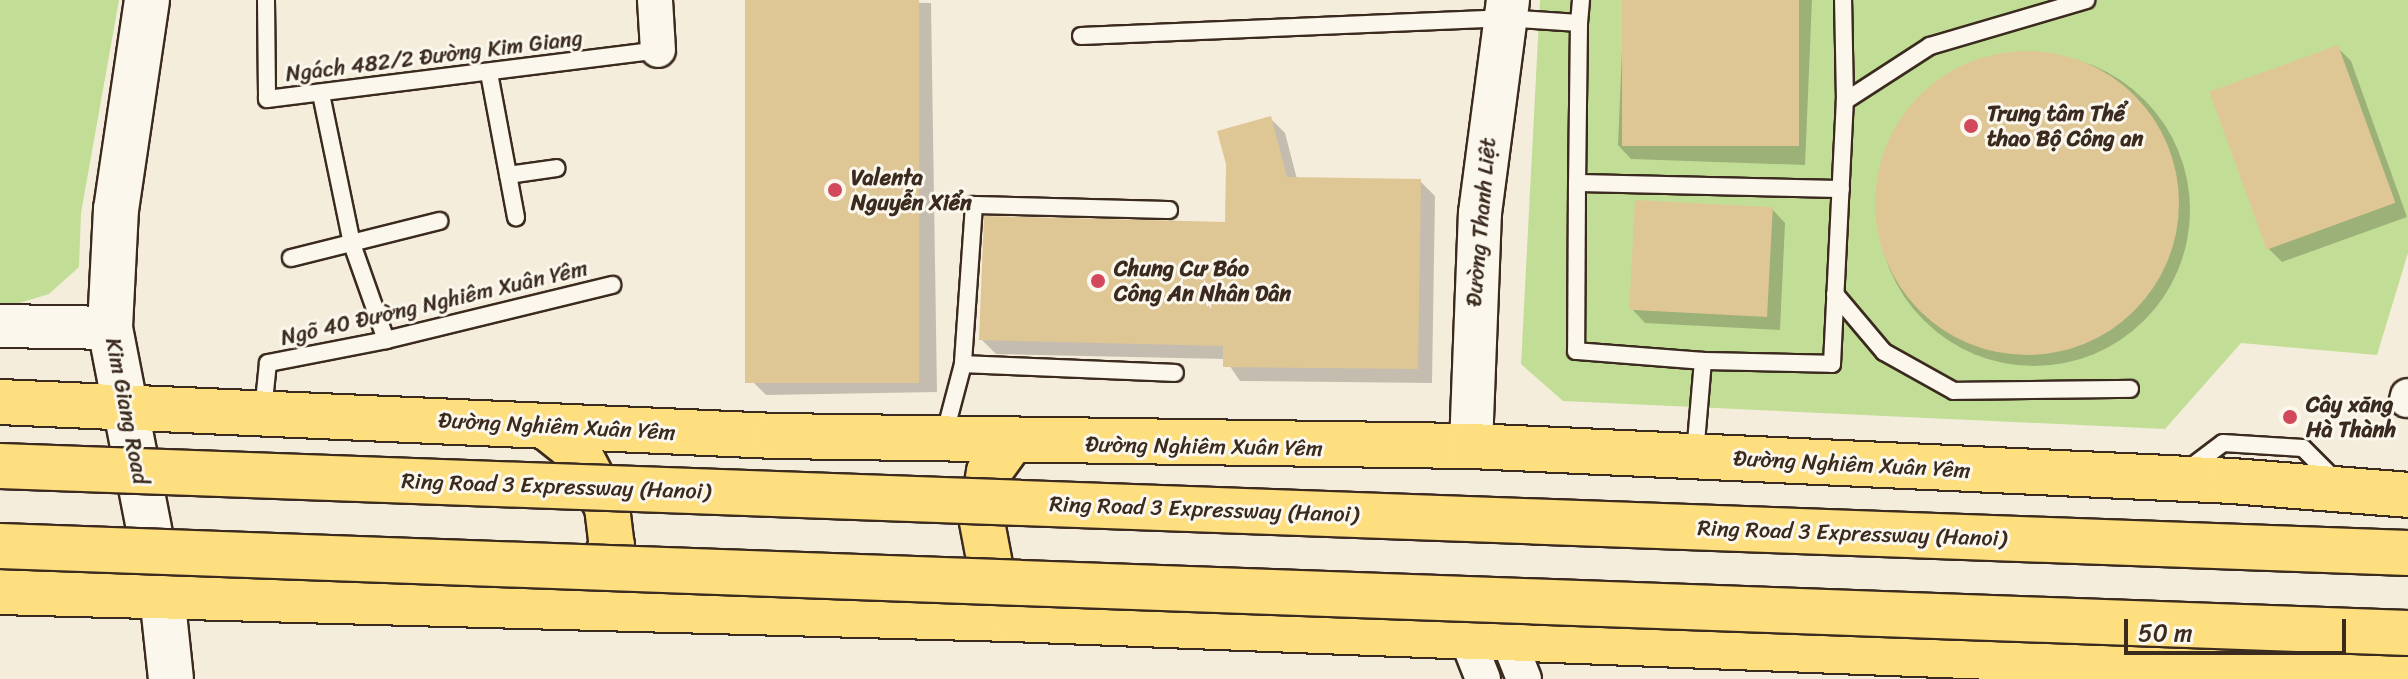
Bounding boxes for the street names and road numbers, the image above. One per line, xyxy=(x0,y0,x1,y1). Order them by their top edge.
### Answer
street label: Ngách 482/2 Đường Kim Giang xyxy=(284,25,584,87)
street label: Đường Thanh Liệt xyxy=(1460,136,1502,308)
street label: Ngõ 40 Đường Nghiêm Xuân Yêm xyxy=(278,255,590,351)
street label: Kim Giang Road xyxy=(100,335,154,487)
street label: Đường Nghiêm Xuân Yêm xyxy=(438,407,676,445)
street label: Đường Nghiêm Xuân Yêm xyxy=(1085,431,1323,461)
street label: Đường Nghiêm Xuân Yêm xyxy=(1733,445,1971,483)
street label: Ring Road 3 Expressway (Hanoi) xyxy=(401,467,711,505)
street label: Ring Road 3 Expressway (Hanoi) xyxy=(1049,490,1359,528)
street label: Ring Road 3 Expressway (Hanoi) xyxy=(1697,514,2007,552)

